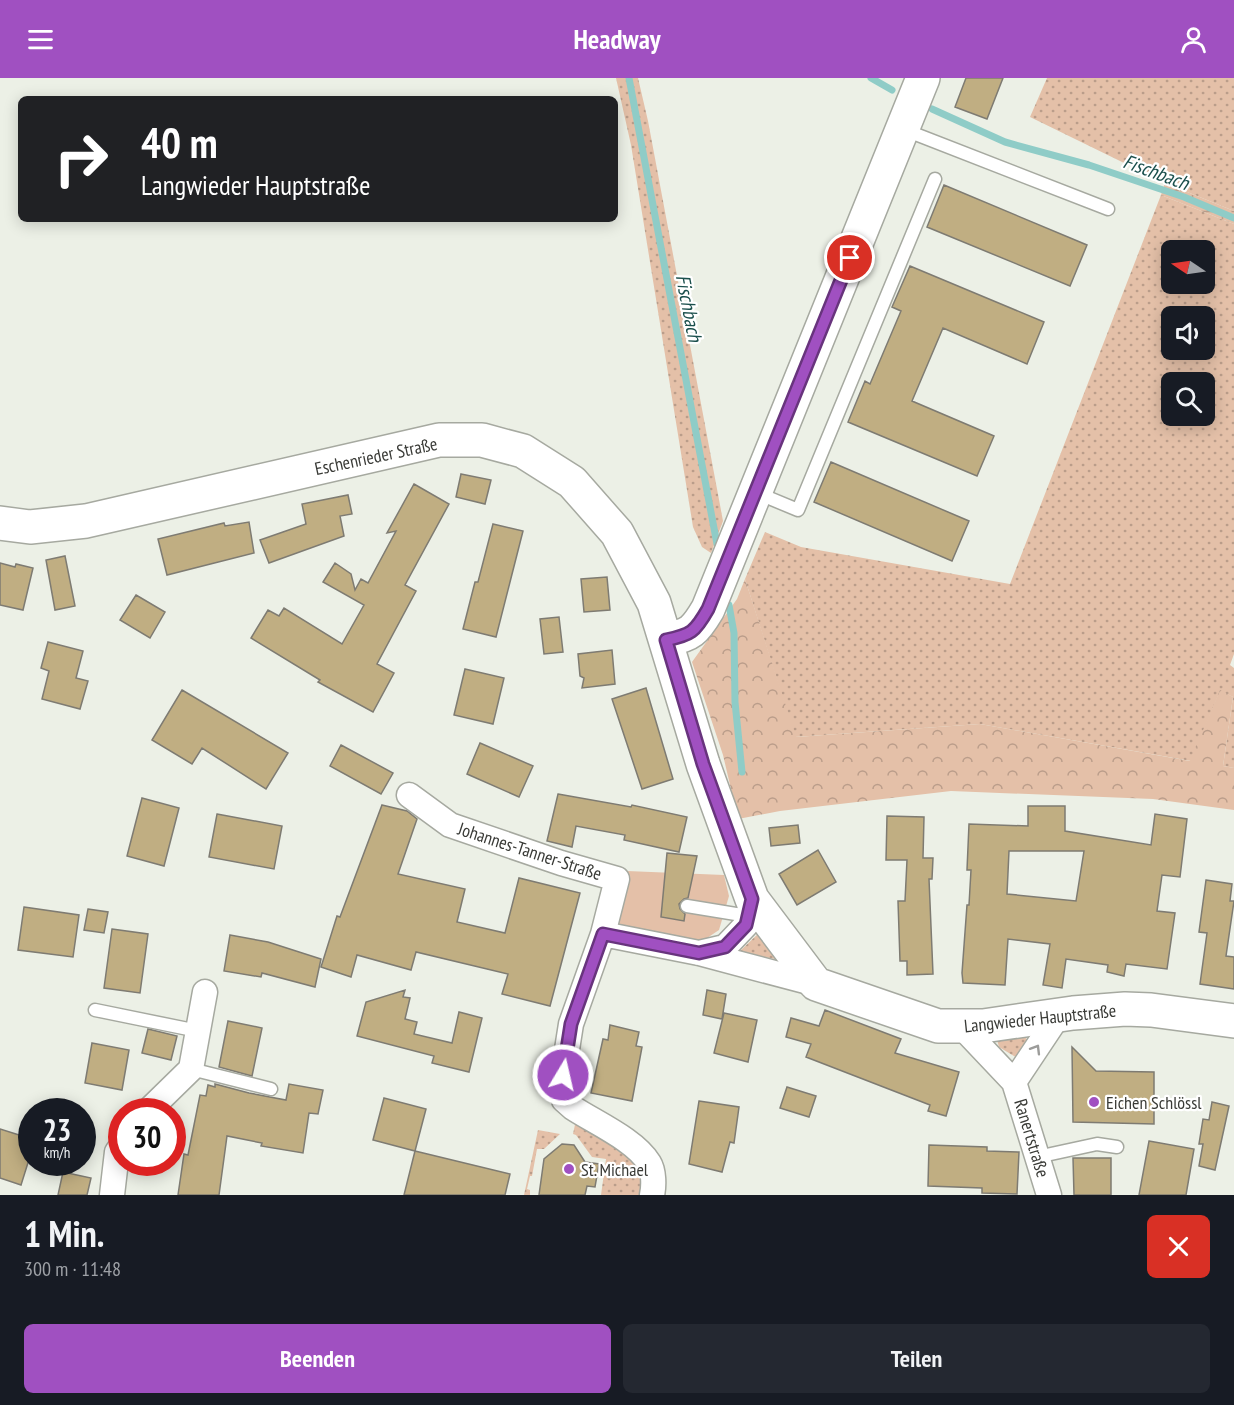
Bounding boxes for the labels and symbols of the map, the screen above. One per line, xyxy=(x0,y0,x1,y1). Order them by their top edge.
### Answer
water label: Fischbach xyxy=(1120,148,1193,196)
pin xyxy=(824,232,875,283)
north arrow xyxy=(1161,240,1215,294)
water label: Fischbach xyxy=(670,272,708,345)
street label: Eschenrieder Straße xyxy=(313,432,439,480)
street label: Johannes-Tanner-Straße xyxy=(454,817,605,885)
street label: Langwieder Hauptstraße xyxy=(963,999,1117,1037)
position arrow xyxy=(531,1043,595,1107)
one-way arrow xyxy=(1028,1045,1040,1055)
place label: Eichen Schlössl xyxy=(1106,1091,1202,1114)
marker: Eichen Schlössl xyxy=(1087,1095,1101,1109)
street label: Ranertstraße xyxy=(1009,1096,1055,1180)
speed limit sign: 30 xyxy=(108,1098,186,1176)
place label: St. Michael xyxy=(581,1158,649,1181)
marker: St. Michael xyxy=(562,1162,576,1176)

